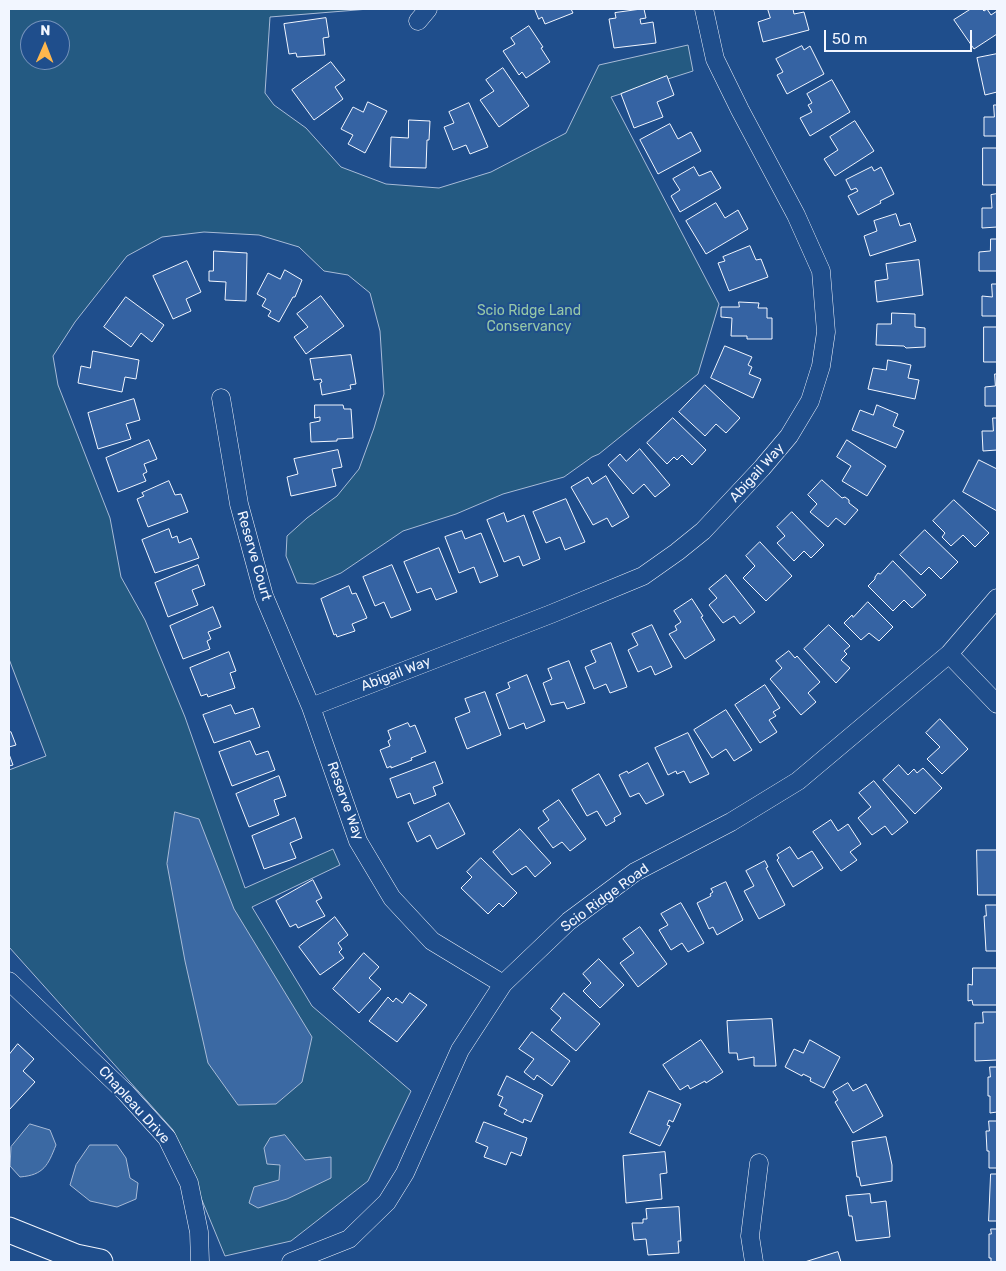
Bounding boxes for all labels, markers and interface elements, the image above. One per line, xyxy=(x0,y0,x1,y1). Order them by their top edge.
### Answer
north arrow xyxy=(20,20,70,70)
scale bar xyxy=(826,20,974,52)
text: N xyxy=(40,22,50,39)
text: 50 m xyxy=(832,30,867,48)
park label: Scio Ridge Land Conservancy xyxy=(477,303,581,336)
street label: Abigail Way xyxy=(726,440,788,506)
street label: Reserve Court xyxy=(233,509,275,603)
street label: Abigail Way xyxy=(359,653,433,695)
street label: Reserve Way xyxy=(323,760,367,842)
street label: Scio Ridge Road xyxy=(558,860,652,936)
street label: Chapleau Drive xyxy=(95,1063,173,1147)

